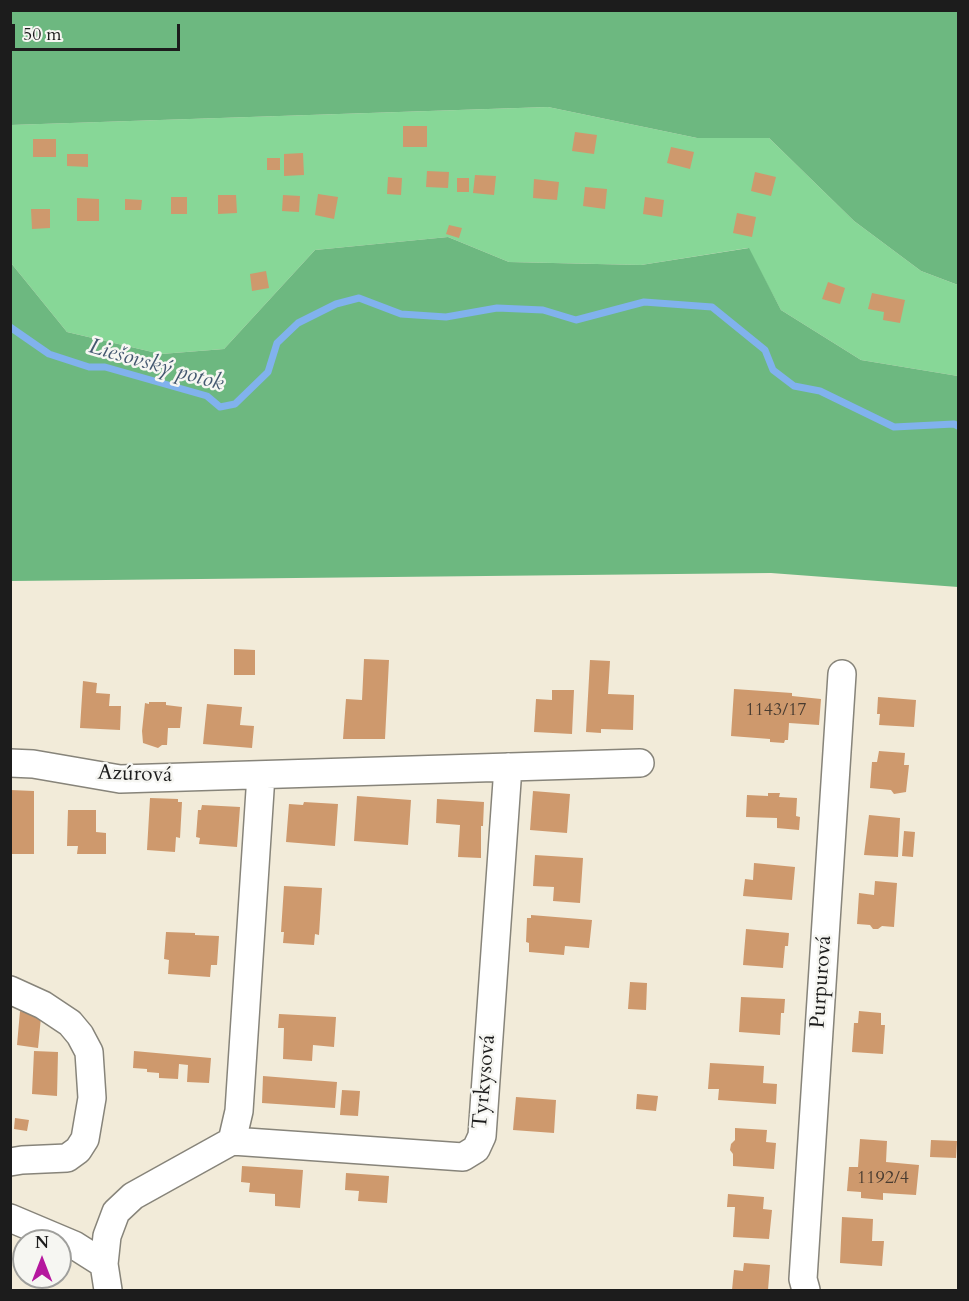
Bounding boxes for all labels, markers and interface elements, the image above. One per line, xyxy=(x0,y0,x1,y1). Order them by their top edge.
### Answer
scale bar xyxy=(15,12,183,50)
text: 50 m xyxy=(23,22,62,47)
water label: Liešovský potok xyxy=(85,334,227,398)
house number: 1143/17 xyxy=(745,700,807,722)
street label: Azúrová xyxy=(97,761,173,789)
street label: Purpurová xyxy=(806,935,838,1029)
street label: Tyrkysová xyxy=(468,1034,502,1130)
house number: 1192/4 xyxy=(857,1168,909,1190)
north arrow xyxy=(12,1229,72,1289)
text: N xyxy=(35,1232,49,1254)

